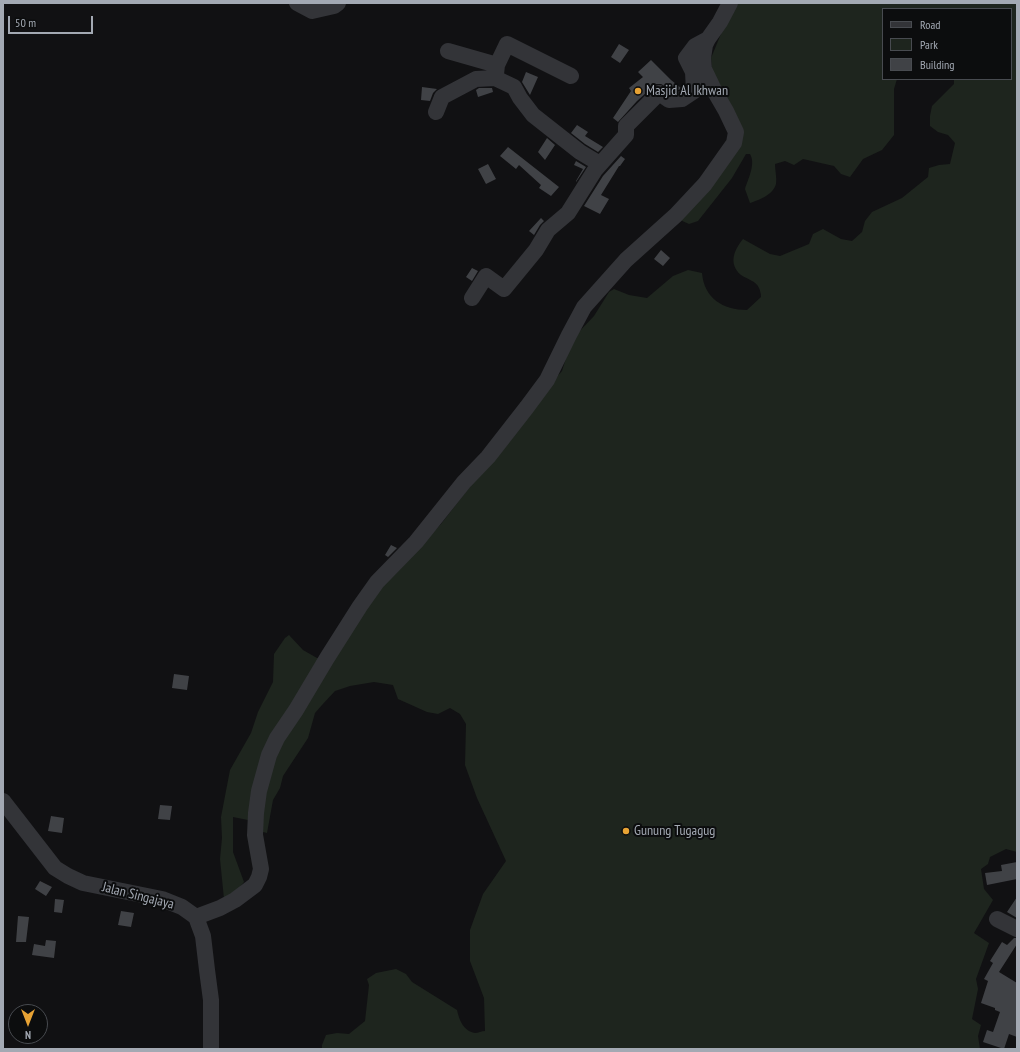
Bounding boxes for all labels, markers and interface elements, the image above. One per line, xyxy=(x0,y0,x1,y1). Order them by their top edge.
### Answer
scale bar xyxy=(10,8,95,34)
legend xyxy=(882,8,1012,80)
text: 50 m xyxy=(15,15,36,30)
text: Road xyxy=(920,17,940,32)
text: Park xyxy=(920,37,938,52)
text: Building xyxy=(920,57,955,72)
place label: Masjid Al Ikhwan xyxy=(646,83,728,99)
marker: Masjid Al Ikhwan xyxy=(633,86,643,96)
place label: Gunung Tugagug xyxy=(634,823,715,839)
marker: Gunung Tugagug xyxy=(621,826,631,836)
street label: Jalan Singajaya xyxy=(100,879,176,913)
north arrow xyxy=(8,1004,48,1044)
text: N xyxy=(25,1028,31,1042)

